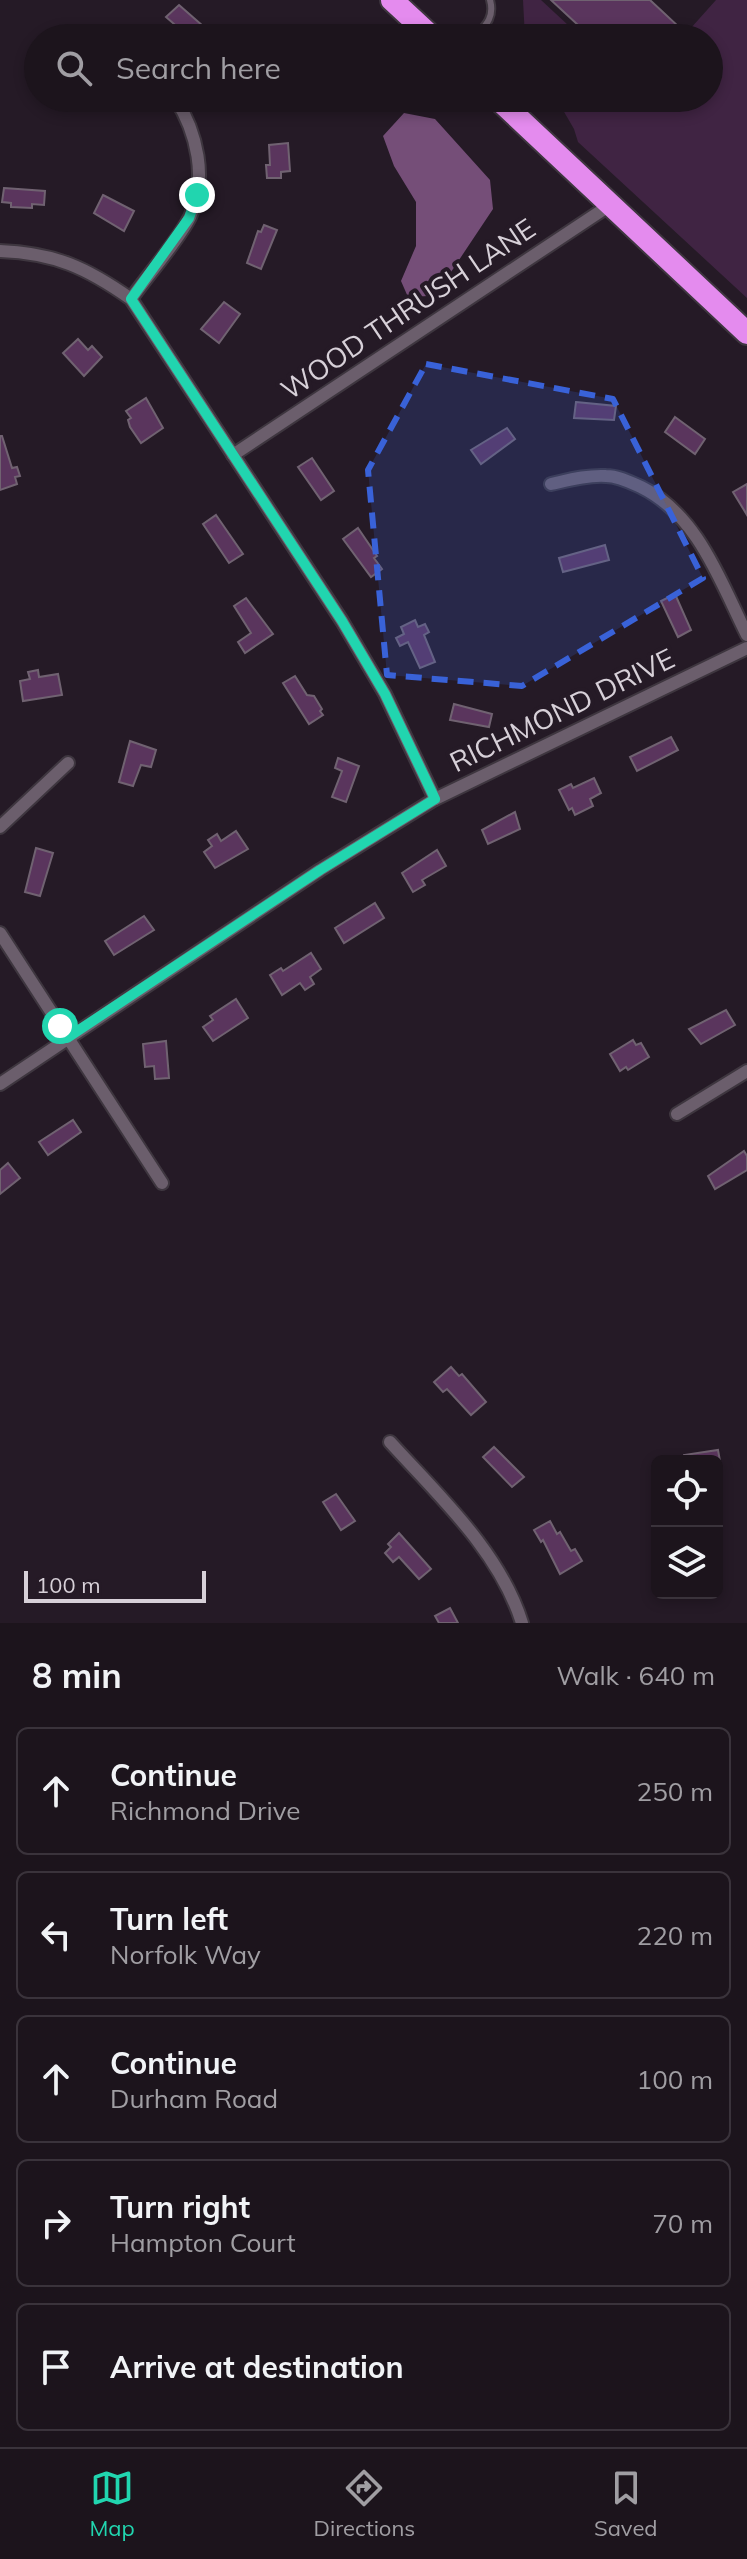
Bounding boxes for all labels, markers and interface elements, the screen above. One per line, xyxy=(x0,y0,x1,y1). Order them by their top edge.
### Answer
search box xyxy=(24,24,723,112)
icon: search xyxy=(52,46,96,90)
text: Search here xyxy=(116,49,281,87)
route end xyxy=(179,177,215,213)
street label: WOOD THRUSH LANE xyxy=(274,210,542,407)
street label: RICHMOND DRIVE xyxy=(444,640,680,779)
route start xyxy=(42,1008,78,1044)
map controls xyxy=(651,1455,723,1599)
button: locate xyxy=(651,1455,723,1527)
button: layers xyxy=(651,1527,723,1599)
scale bar xyxy=(24,1567,206,1603)
text: 100 m xyxy=(36,1571,101,1599)
text: 8 min xyxy=(32,1654,122,1697)
text: Walk · 640 m xyxy=(556,1659,715,1692)
text: Continue xyxy=(110,1756,237,1794)
icon: ahead xyxy=(34,1769,78,1813)
text: 250 m xyxy=(637,1775,713,1808)
text: Richmond Drive xyxy=(110,1794,300,1827)
text: Turn left xyxy=(110,1900,228,1938)
icon: left xyxy=(34,1913,78,1957)
text: 220 m xyxy=(637,1919,713,1952)
text: Norfolk Way xyxy=(110,1938,261,1971)
text: Continue xyxy=(110,2044,237,2082)
icon: ahead xyxy=(34,2057,78,2101)
text: 100 m xyxy=(637,2063,713,2096)
text: Durham Road xyxy=(110,2082,278,2115)
text: Turn right xyxy=(110,2188,250,2226)
icon: right xyxy=(34,2201,78,2245)
text: 70 m xyxy=(652,2207,713,2240)
text: Hampton Court xyxy=(110,2226,296,2259)
icon: arrive xyxy=(34,2345,78,2389)
text: Arrive at destination xyxy=(110,2348,404,2386)
tab: Map xyxy=(89,2466,135,2542)
tab: Directions xyxy=(314,2466,415,2542)
tab: Saved xyxy=(594,2466,658,2542)

